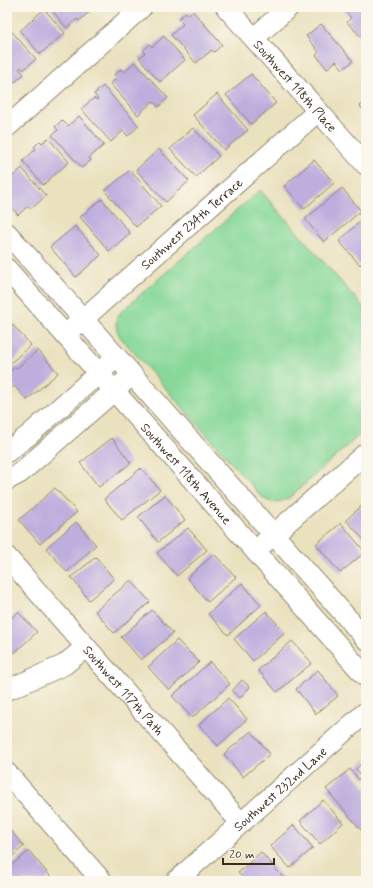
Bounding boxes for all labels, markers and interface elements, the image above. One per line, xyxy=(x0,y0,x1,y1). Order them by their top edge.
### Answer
street label: Southwest 118th Place xyxy=(249,37,340,136)
street label: Southwest 234th Terrace xyxy=(138,175,247,274)
street label: Southwest 118th Avenue xyxy=(136,420,235,529)
street label: Southwest 117th Path xyxy=(79,642,167,739)
street label: Southwest 232nd Lane xyxy=(231,744,331,836)
scale bar xyxy=(223,840,274,866)
text: 20 m xyxy=(229,847,255,863)

